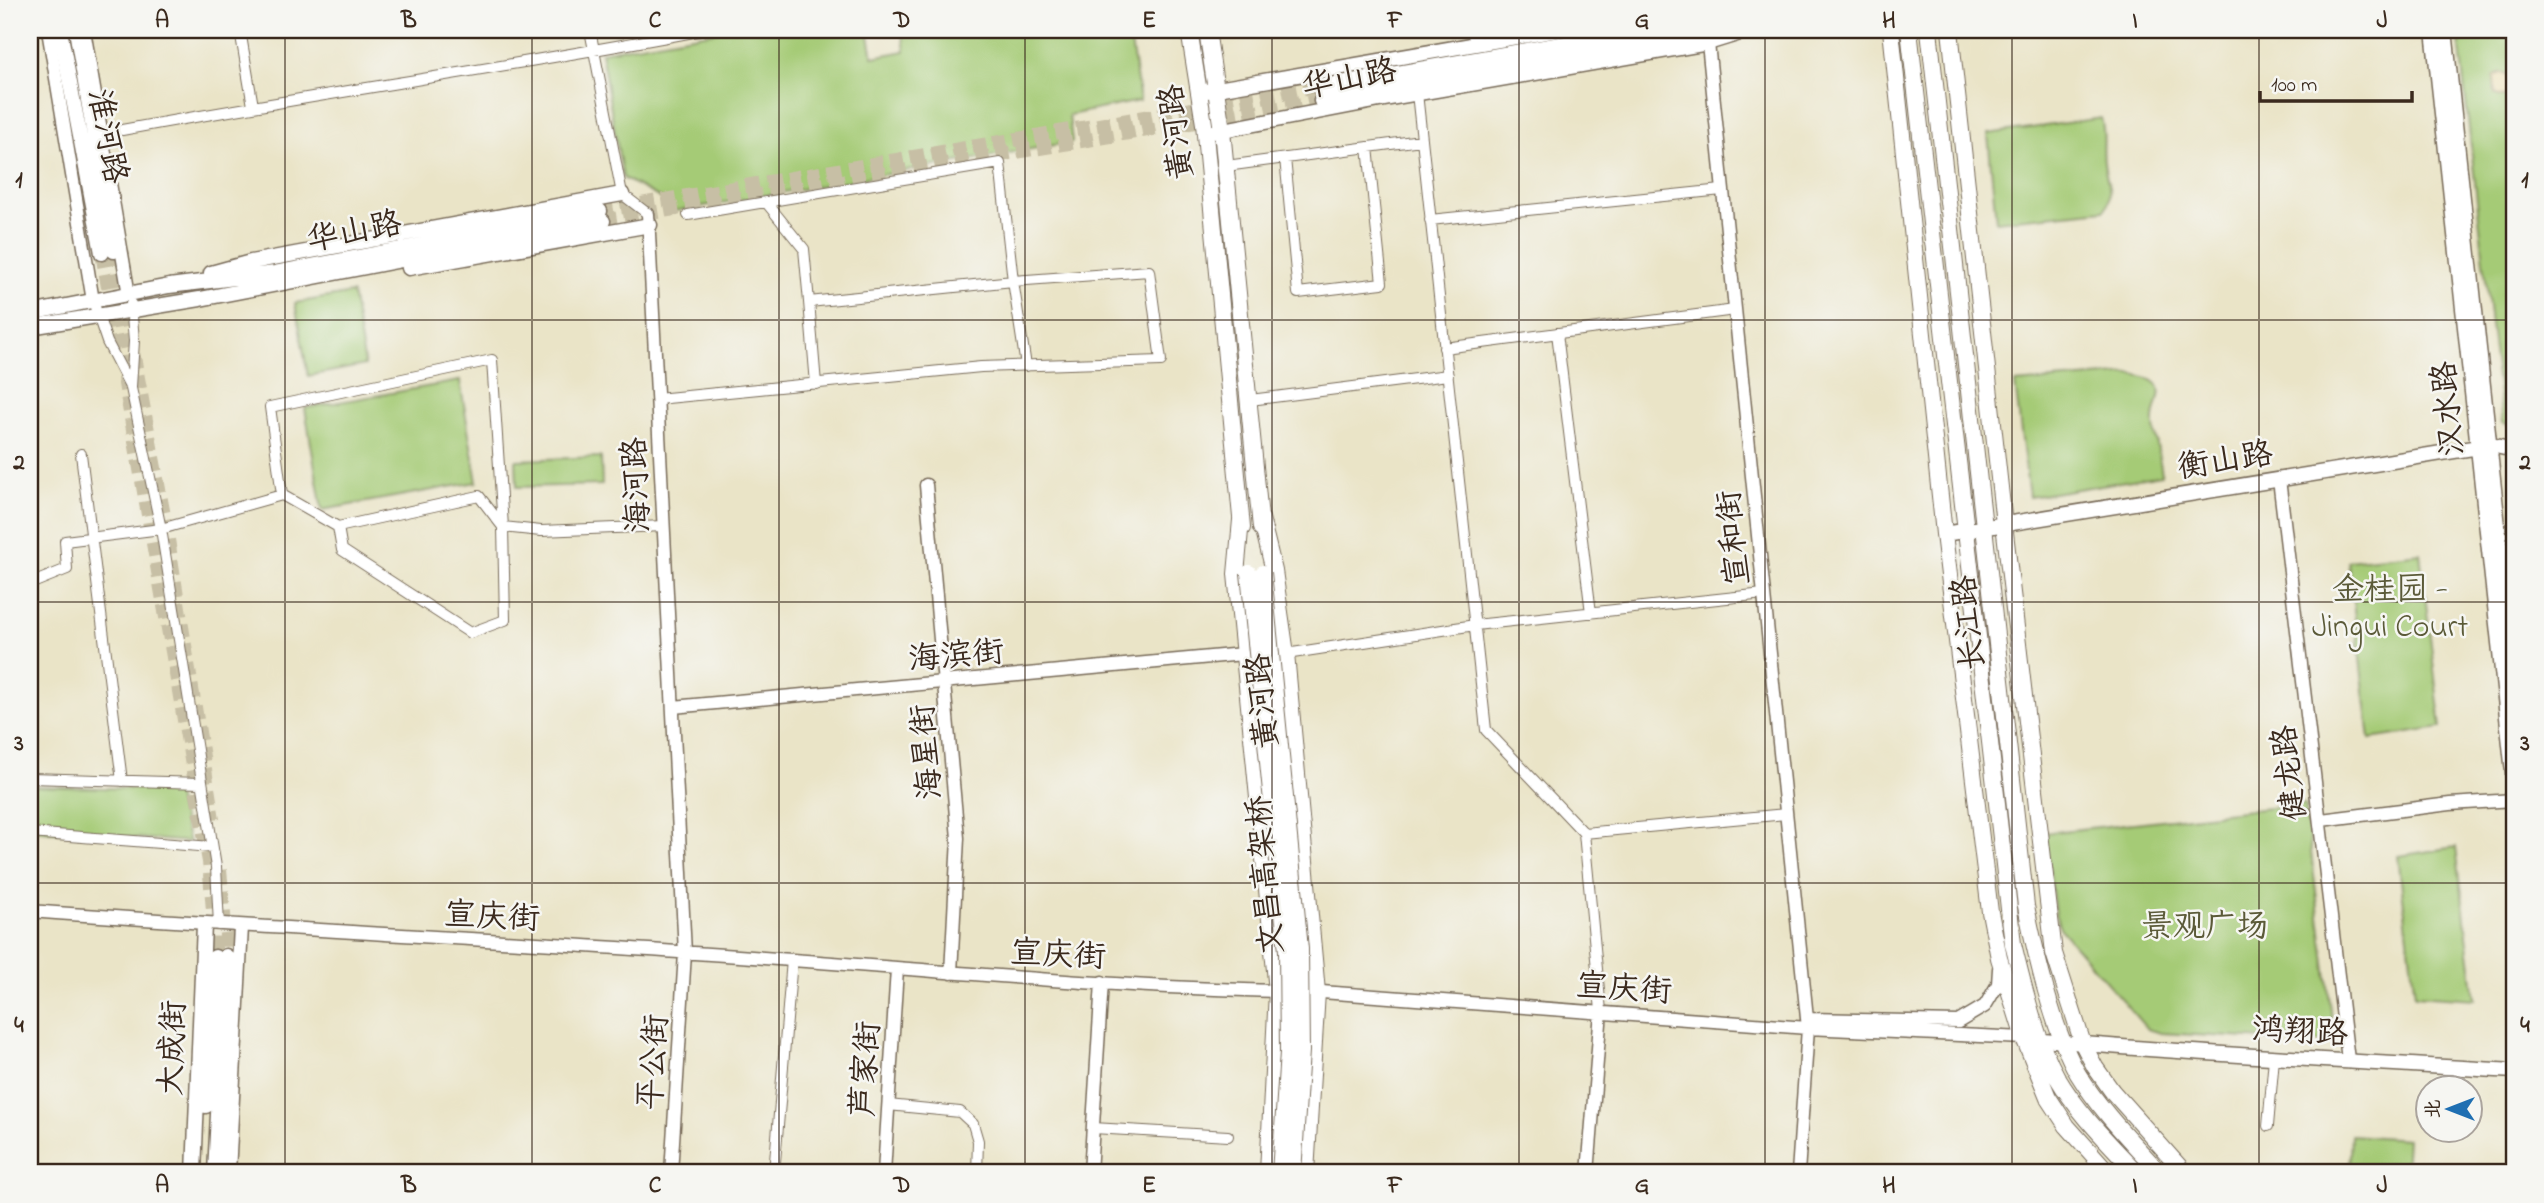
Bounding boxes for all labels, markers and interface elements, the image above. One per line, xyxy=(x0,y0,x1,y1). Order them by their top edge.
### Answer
text: A xyxy=(155,5,169,38)
text: B xyxy=(400,5,417,38)
text: C xyxy=(649,5,662,38)
text: D xyxy=(893,5,910,38)
text: E xyxy=(1142,5,1156,38)
text: F xyxy=(1387,5,1403,38)
text: G xyxy=(1635,5,1649,38)
text: H xyxy=(1882,5,1896,38)
text: I xyxy=(2132,5,2138,38)
text: J xyxy=(2376,5,2388,38)
street label: 华山路 xyxy=(1298,48,1401,113)
scale bar xyxy=(2260,60,2413,104)
text: 100 m xyxy=(2271,71,2317,101)
street label: 黄河路 xyxy=(1149,81,1208,182)
street label: 淮河路 xyxy=(73,85,138,188)
text: 1 xyxy=(15,165,23,198)
text: 1 xyxy=(2521,165,2529,198)
street label: 华山路 xyxy=(303,201,406,266)
street label: 汉水路 xyxy=(2422,358,2479,459)
street label: 衡山路 xyxy=(2174,432,2277,493)
street label: 海河路 xyxy=(613,436,664,534)
text: 2 xyxy=(12,447,25,480)
text: 2 xyxy=(2518,447,2531,480)
street label: 宣和街 xyxy=(1707,487,1764,588)
park label: 金桂园 - Jingui Court xyxy=(2312,568,2469,652)
street label: 长江路 xyxy=(1942,572,1999,673)
street label: 海滨街 xyxy=(906,630,1006,685)
street label: 黄河路 xyxy=(1236,650,1293,751)
street label: 海星街 xyxy=(901,702,956,802)
street label: 健龙路 xyxy=(2262,722,2321,823)
text: 3 xyxy=(13,728,24,761)
text: 3 xyxy=(2519,728,2530,761)
street label: 文昌高架桥 xyxy=(1237,793,1298,956)
street label: 宣庆街 xyxy=(443,893,541,944)
park label: 景观广场 xyxy=(2141,905,2269,952)
street label: 宣庆街 xyxy=(1009,931,1107,982)
street label: 宣庆街 xyxy=(1574,964,1673,1017)
street label: 大成街 xyxy=(149,999,200,1097)
street label: 鸿翔路 xyxy=(2251,1008,2349,1059)
text: 4 xyxy=(14,1010,24,1043)
text: 4 xyxy=(2520,1010,2530,1043)
street label: 平公街 xyxy=(629,1013,682,1112)
street label: 芦家街 xyxy=(841,1020,894,1119)
north arrow xyxy=(2414,1074,2484,1144)
text: 北 xyxy=(2421,1099,2448,1119)
text: A xyxy=(155,1170,169,1203)
text: B xyxy=(400,1170,417,1203)
text: C xyxy=(649,1170,662,1203)
text: D xyxy=(893,1170,910,1203)
text: E xyxy=(1142,1170,1156,1203)
text: F xyxy=(1387,1170,1403,1203)
text: G xyxy=(1635,1170,1649,1203)
text: H xyxy=(1882,1170,1896,1203)
text: I xyxy=(2132,1170,2138,1203)
text: J xyxy=(2376,1170,2388,1203)

